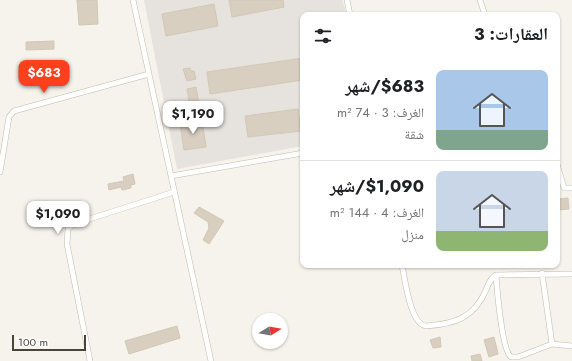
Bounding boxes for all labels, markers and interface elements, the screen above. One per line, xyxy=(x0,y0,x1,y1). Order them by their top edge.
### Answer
text: العقارات: 3 xyxy=(474,22,548,46)
icon: filters xyxy=(312,25,334,47)
pin: $683 xyxy=(20,60,68,94)
text: $683 xyxy=(27,63,61,82)
text: $683/شهر xyxy=(345,74,424,98)
icon: home xyxy=(468,86,516,134)
pin: $1,190 xyxy=(160,101,226,135)
text: الغرف: 3 · 74 m² xyxy=(337,103,424,122)
text: $1,190 xyxy=(172,104,214,123)
text: شقة xyxy=(405,125,424,144)
text: $1,090/شهر xyxy=(330,174,424,198)
icon: home xyxy=(468,187,516,235)
pin: $1,090 xyxy=(25,201,91,235)
text: الغرف: 4 · 144 m² xyxy=(330,203,424,222)
text: $1,090 xyxy=(36,204,80,223)
text: منزل xyxy=(401,225,424,244)
north arrow xyxy=(252,313,288,349)
map controls xyxy=(252,313,288,349)
scale bar xyxy=(12,333,86,352)
text: 100 m xyxy=(18,334,48,350)

